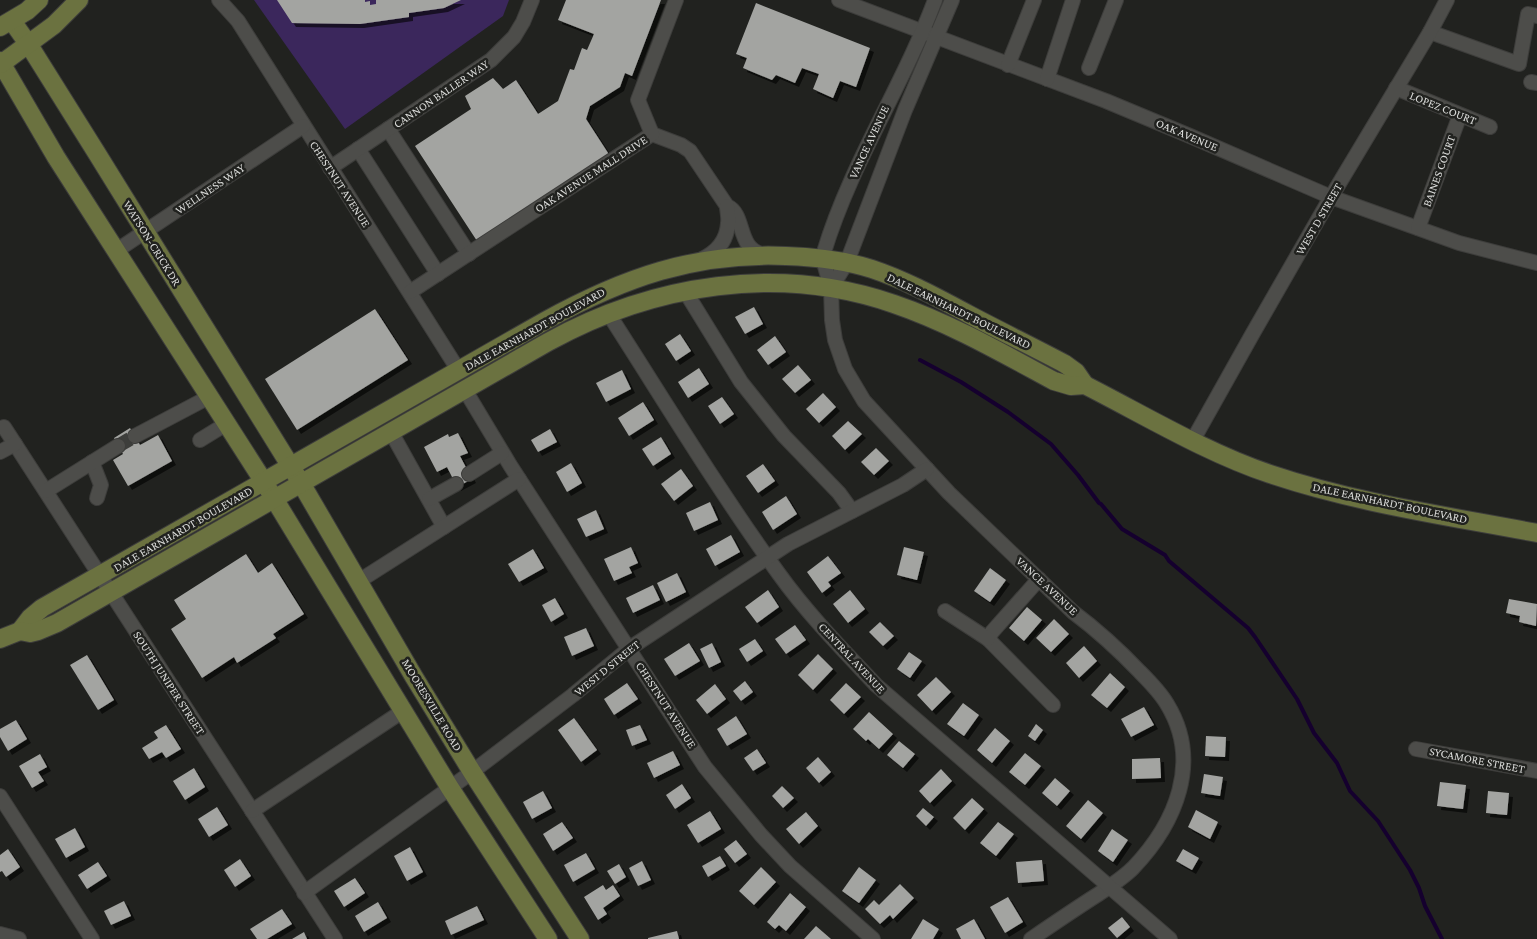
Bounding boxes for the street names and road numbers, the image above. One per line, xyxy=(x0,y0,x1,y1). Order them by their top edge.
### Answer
street label: CANNON BALLER WAY xyxy=(391,57,492,131)
street label: LOPEZ COURT xyxy=(1408,88,1479,128)
street label: VANCE AVENUE xyxy=(846,103,892,181)
street label: OAK AVENUE xyxy=(1154,116,1221,155)
street label: OAK AVENUE MALL DRIVE xyxy=(532,132,650,216)
street label: BAINES COURT xyxy=(1420,133,1459,209)
street label: CHESTNUT AVENUE xyxy=(307,138,373,230)
street label: WELLNESS WAY xyxy=(173,160,248,217)
street label: WEST D STREET xyxy=(1293,180,1345,257)
street label: WATSON-CRICK DR xyxy=(120,198,184,288)
street label: DALE EARNHARDT BOULEVARD xyxy=(885,270,1033,352)
street label: DALE EARNHARDT BOULEVARD xyxy=(463,285,607,373)
street label: DALE EARNHARDT BOULEVARD xyxy=(1311,480,1469,526)
street label: DALE EARNHARDT BOULEVARD xyxy=(111,483,255,575)
street label: VANCE AVENUE xyxy=(1013,554,1081,618)
street label: CENTRAL AVENUE xyxy=(816,620,889,697)
street label: SOUTH JUNIPER STREET xyxy=(130,629,208,738)
street label: WEST D STREET xyxy=(571,637,643,699)
street label: MOORESVILLE ROAD xyxy=(399,656,465,754)
street label: CHESTNUT AVENUE xyxy=(633,659,699,751)
street label: SYCAMORE STREET xyxy=(1428,744,1526,776)

